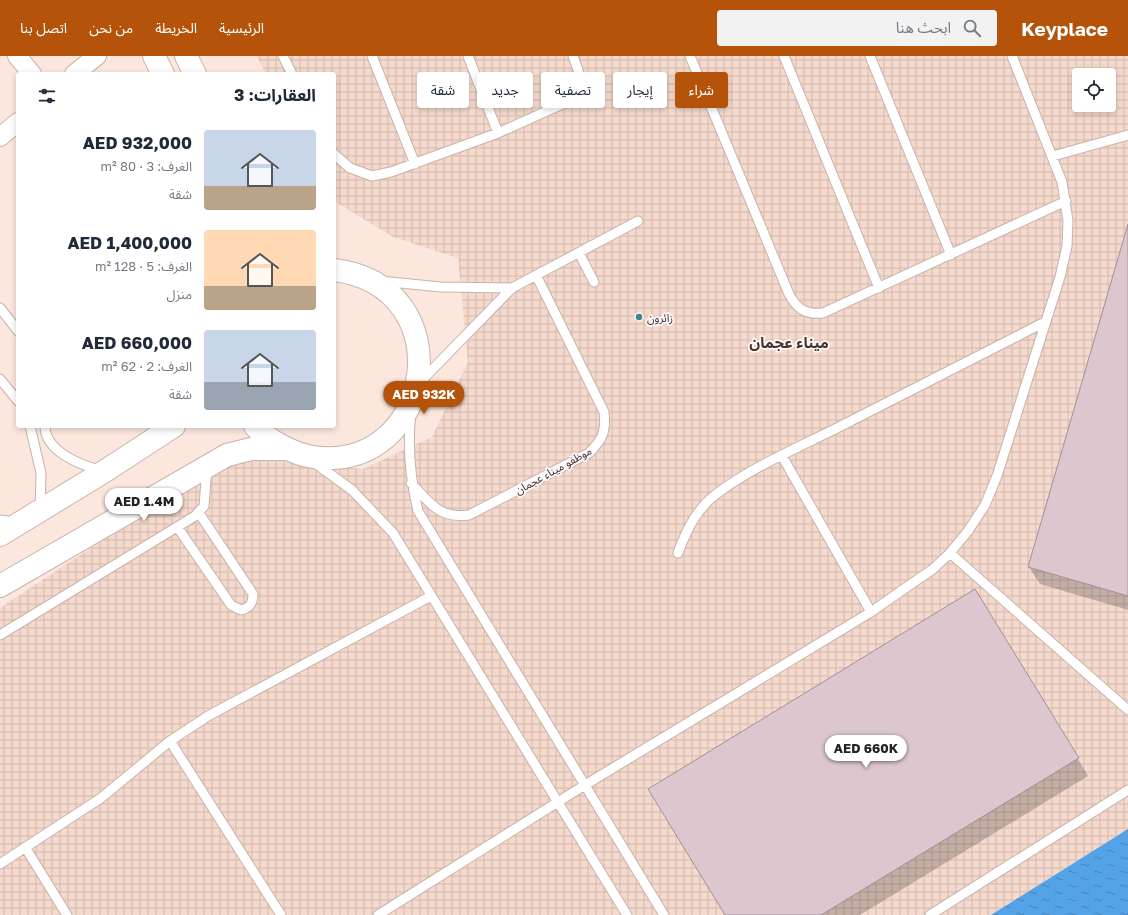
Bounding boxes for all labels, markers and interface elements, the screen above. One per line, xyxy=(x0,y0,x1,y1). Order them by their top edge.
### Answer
search box xyxy=(717,10,997,46)
icon: search xyxy=(961,17,983,39)
text: Keyplace xyxy=(1021,17,1108,40)
text: ابحث هنا xyxy=(896,18,951,36)
text: اتصل بنا xyxy=(20,19,67,36)
text: من نحن xyxy=(89,19,133,36)
text: الخريطة xyxy=(155,19,197,36)
text: الرئيسية xyxy=(219,19,264,36)
map controls xyxy=(1072,68,1116,112)
button: locate xyxy=(1072,68,1116,112)
chip: شقة xyxy=(417,72,469,108)
chip: جديد xyxy=(477,72,533,108)
chip: تصفية xyxy=(541,72,605,108)
chip: إيجار xyxy=(613,72,667,108)
chip: شراء xyxy=(675,72,728,108)
text: العقارات: 3 xyxy=(234,84,316,105)
icon: filters xyxy=(36,85,58,107)
text: AED 932,000 xyxy=(83,132,192,153)
icon: home xyxy=(236,146,284,194)
text: الغرف: 3 · 80 m² xyxy=(101,158,192,174)
text: شقة xyxy=(169,186,192,202)
text: AED 1,400,000 xyxy=(67,232,192,253)
icon: home xyxy=(236,246,284,294)
text: الغرف: 5 · 128 m² xyxy=(95,258,192,274)
text: منزل xyxy=(167,286,192,302)
place label: زائرون xyxy=(647,311,673,325)
marker: زائرون xyxy=(634,312,644,322)
text: AED 660,000 xyxy=(82,332,192,353)
district label: ميناء عجمان xyxy=(749,333,829,351)
icon: home xyxy=(236,346,284,394)
text: الغرف: 2 · 62 m² xyxy=(101,358,192,374)
pin: AED 932K xyxy=(383,381,465,415)
text: شقة xyxy=(169,386,192,402)
text: AED 932K xyxy=(392,386,456,402)
street label: موظفو ميناء عجمان xyxy=(512,443,594,497)
pin: AED 1.4M xyxy=(103,488,185,522)
text: AED 1.4M xyxy=(114,493,174,509)
pin: AED 660K xyxy=(825,735,907,769)
text: AED 660K xyxy=(834,740,898,756)

